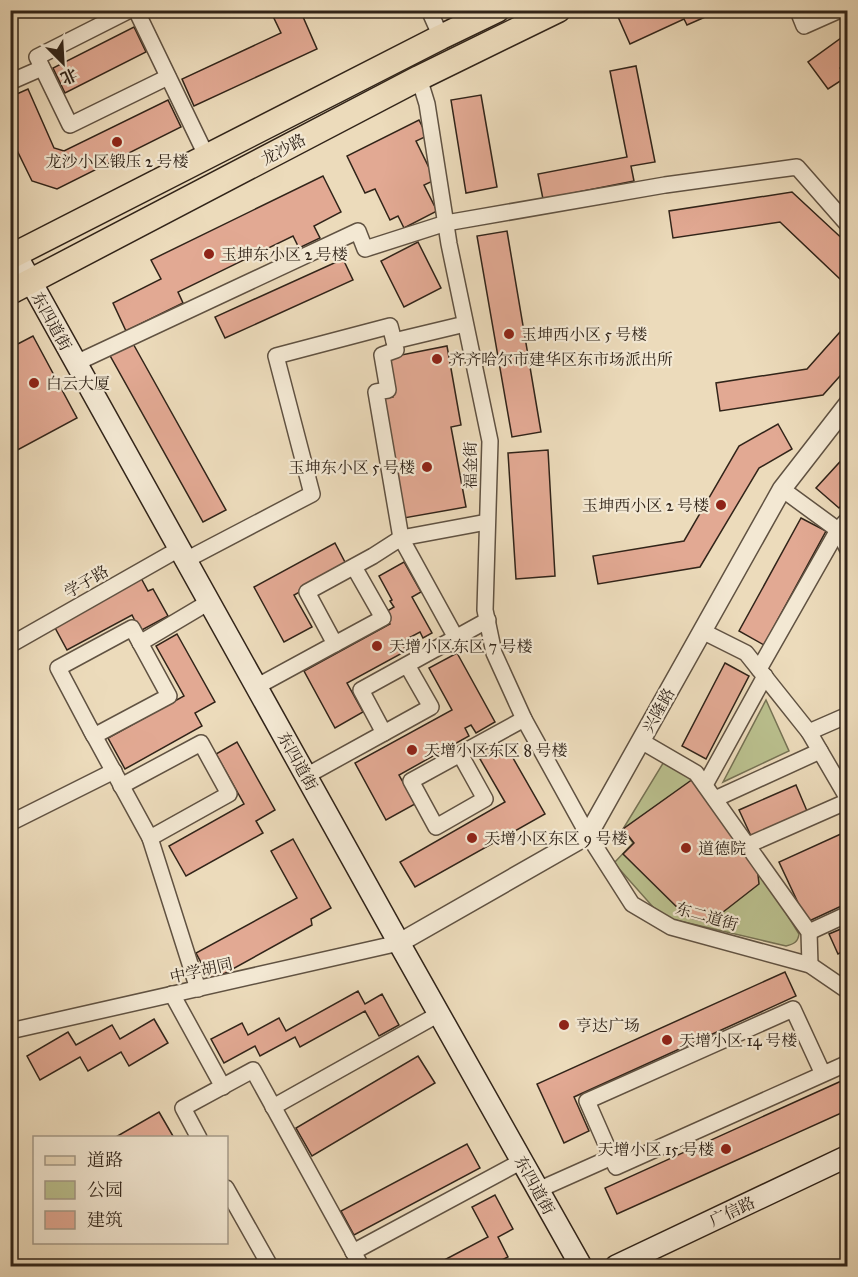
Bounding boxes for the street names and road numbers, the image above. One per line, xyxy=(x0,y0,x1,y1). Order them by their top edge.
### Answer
street label: 龙沙路 xyxy=(258,130,309,169)
street label: 东四道街 xyxy=(28,289,75,354)
street label: 福金街 xyxy=(461,441,480,489)
street label: 学子路 xyxy=(61,561,112,602)
street label: 兴隆路 xyxy=(638,685,678,736)
street label: 东四道街 xyxy=(274,729,321,794)
street label: 东二道街 xyxy=(673,899,740,934)
street label: 中学胡同 xyxy=(168,954,234,987)
street label: 东四道街 xyxy=(511,1153,558,1218)
street label: 广信路 xyxy=(706,1193,758,1230)

